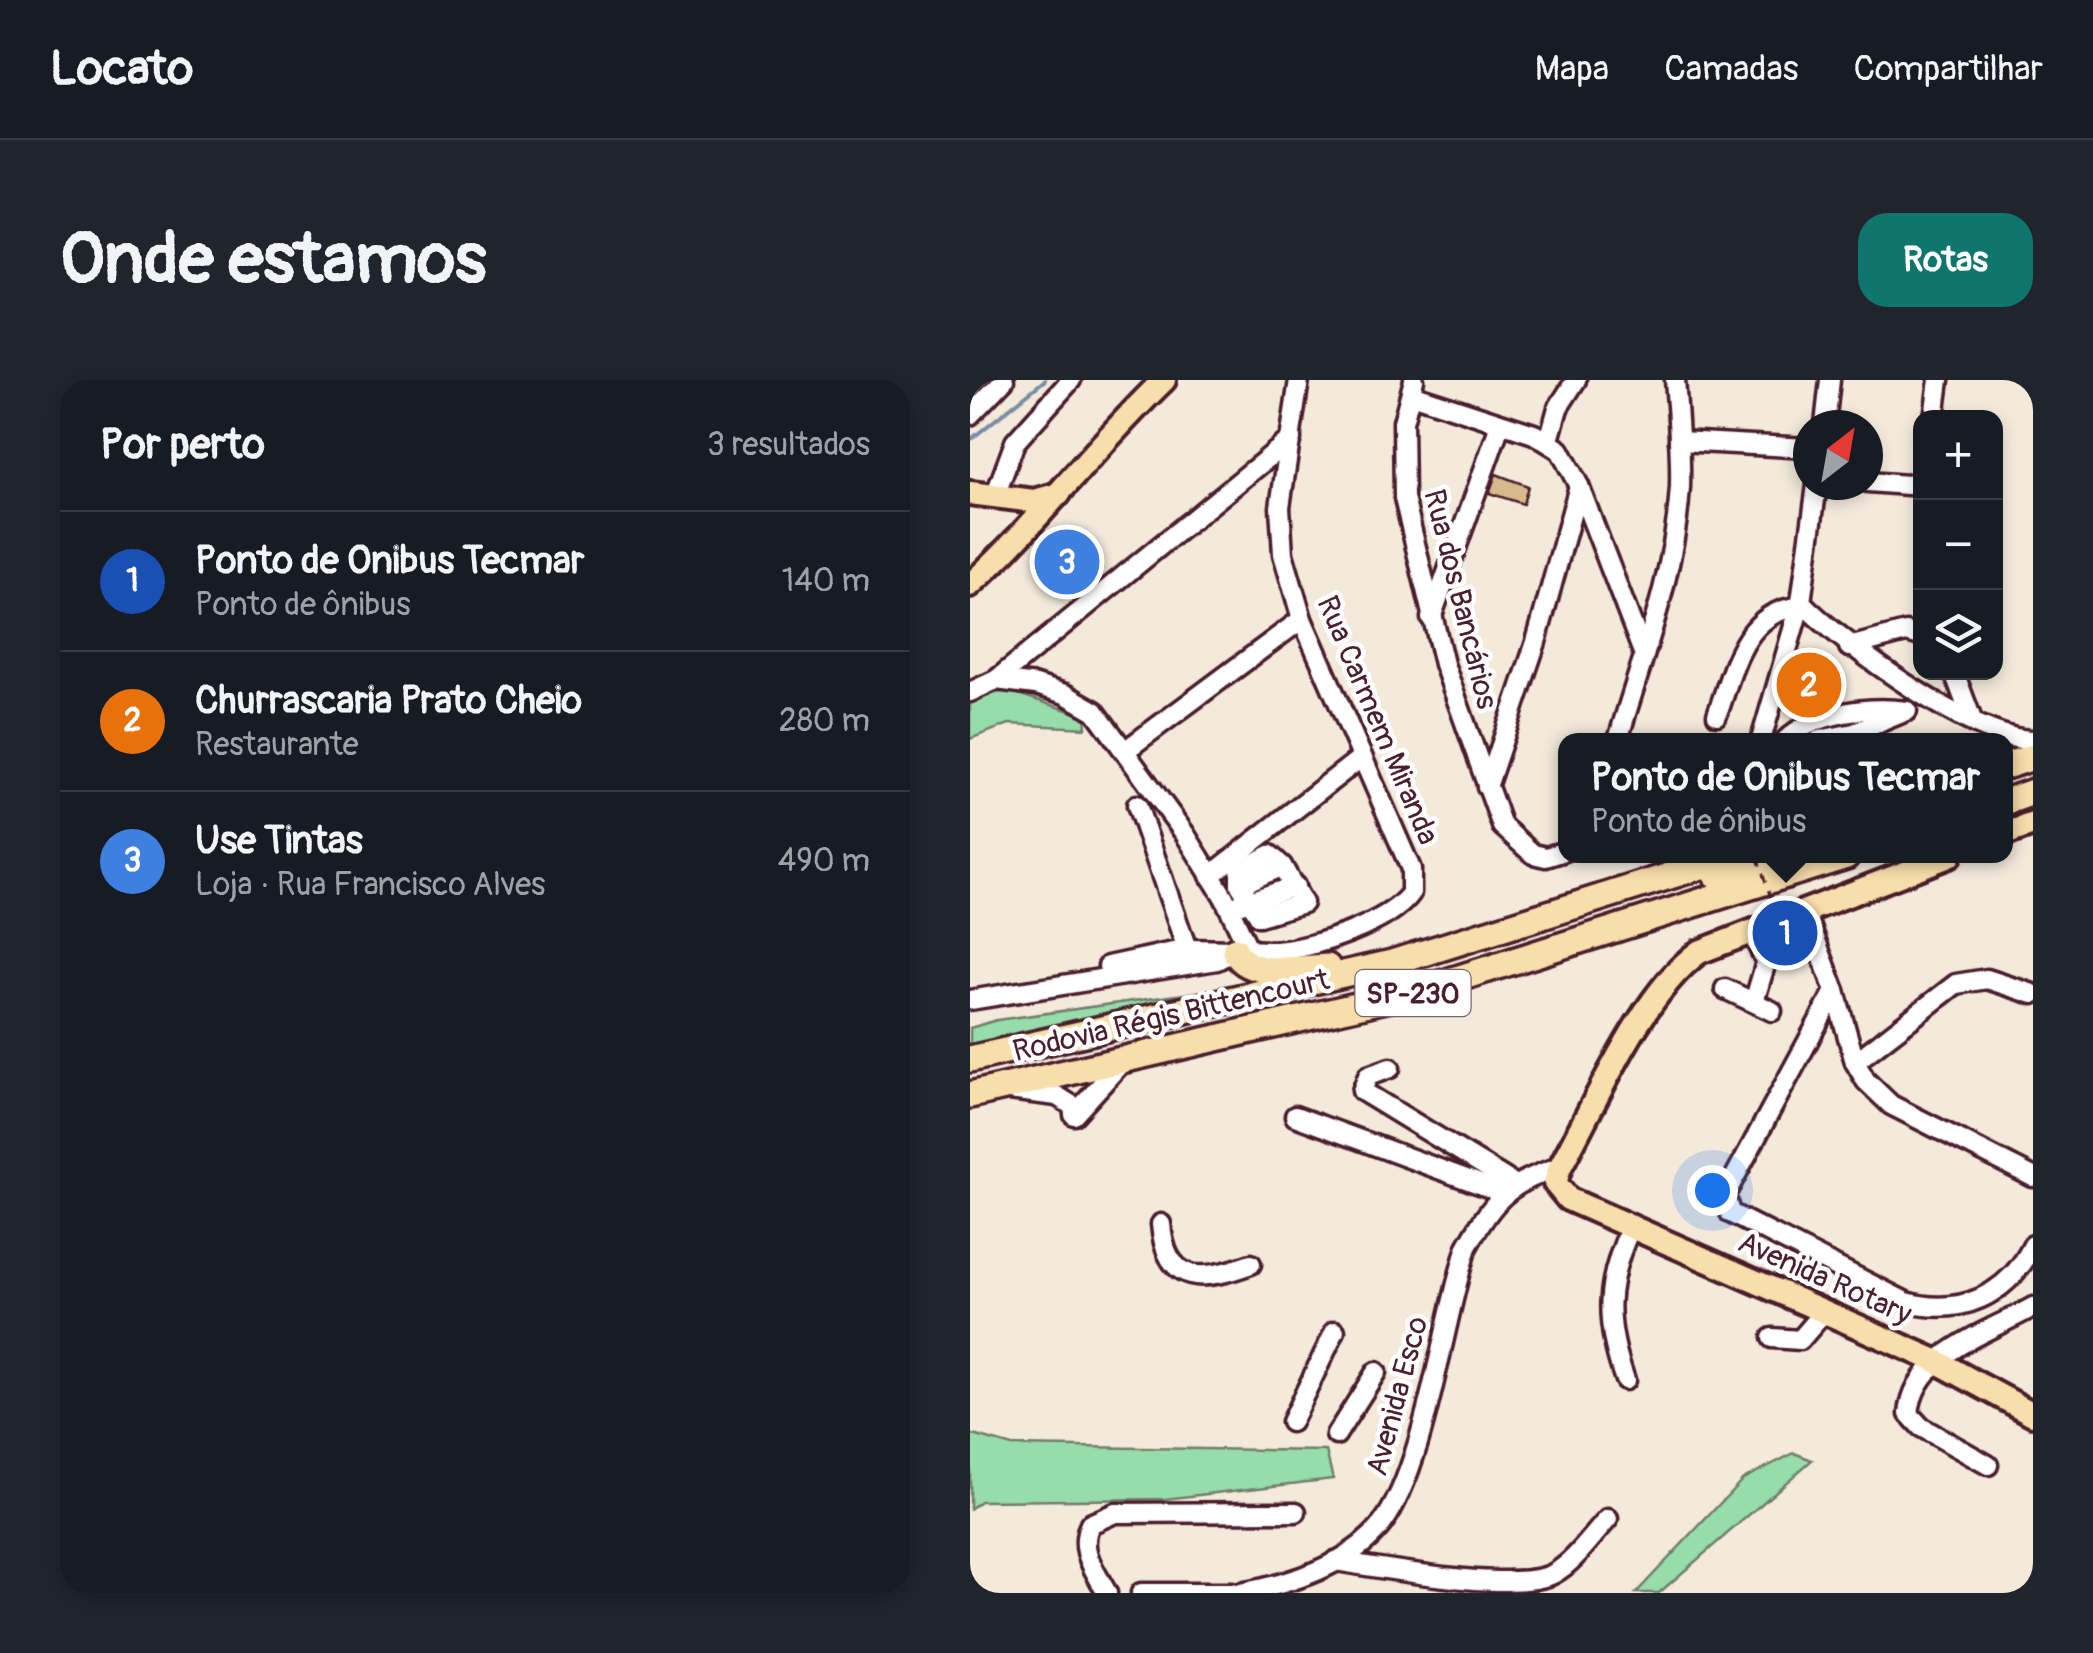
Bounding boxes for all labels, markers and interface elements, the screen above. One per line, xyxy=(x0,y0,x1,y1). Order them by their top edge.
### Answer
text: Locato xyxy=(50,39,193,99)
text: Mapa xyxy=(1535,47,1609,91)
text: Camadas xyxy=(1664,47,1798,91)
text: Compartilhar xyxy=(1853,47,2043,91)
button: Rotas xyxy=(1858,213,2033,307)
text: Onde estamos xyxy=(60,216,486,304)
north arrow xyxy=(1793,410,1883,500)
map controls xyxy=(1913,410,2003,680)
button: + xyxy=(1913,410,2003,500)
text: Por perto xyxy=(100,419,265,471)
text: 3 resultados xyxy=(707,425,870,465)
street label: Rua dos Bancários xyxy=(1415,486,1506,713)
button: − xyxy=(1913,500,2003,590)
pin: 3 xyxy=(1034,524,1100,600)
text: Ponto de Onibus Tecmar xyxy=(195,537,584,585)
text: 1 xyxy=(126,561,139,601)
text: 140 m xyxy=(782,561,870,601)
text: Ponto de ônibus xyxy=(195,585,411,625)
street label: Rua Carmem Miranda xyxy=(1308,590,1447,850)
button: layers xyxy=(1913,590,2003,680)
pin: 2 xyxy=(1776,648,1842,722)
text: Churrascaria Prato Cheio xyxy=(195,677,582,725)
text: 2 xyxy=(124,701,141,741)
text: 280 m xyxy=(779,701,870,741)
text: Restaurante xyxy=(195,725,359,765)
popup xyxy=(1558,733,2013,863)
text: Ponto de Onibus Tecmar xyxy=(1591,754,1980,802)
text: Ponto de ônibus xyxy=(1591,802,1806,842)
text: Use Tintas xyxy=(195,817,363,865)
text: 3 xyxy=(124,841,141,881)
text: 490 m xyxy=(778,841,870,881)
text: Loja · Rua Francisco Alves xyxy=(195,865,545,905)
pin: 1 xyxy=(1752,896,1818,970)
street label: Rodovia Régis Bittencourt xyxy=(1009,961,1334,1070)
road number: SP-230 xyxy=(1356,970,1470,1016)
your location xyxy=(1687,1165,1738,1216)
street label: Avenida Rotary xyxy=(1732,1224,1917,1333)
street label: Avenida Esco xyxy=(1358,1313,1436,1480)

